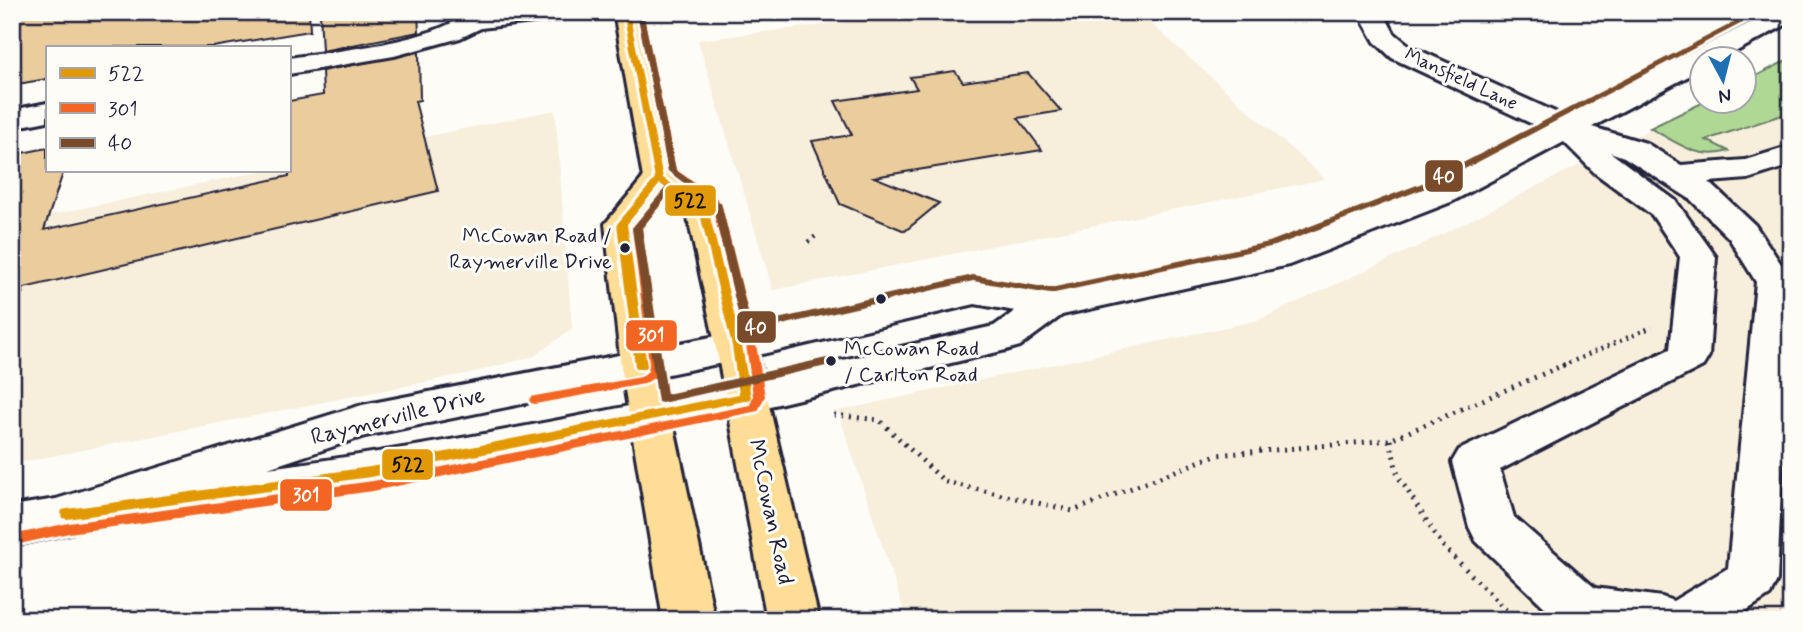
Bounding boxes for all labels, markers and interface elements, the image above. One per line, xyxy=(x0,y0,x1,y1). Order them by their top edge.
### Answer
street label: Mansfield Lane xyxy=(1400,42,1522,116)
legend xyxy=(46,46,290,172)
north arrow xyxy=(1688,46,1758,116)
text: 522 xyxy=(108,60,144,88)
text: N xyxy=(1717,82,1733,109)
text: 301 xyxy=(108,96,138,124)
text: 40 xyxy=(108,130,132,158)
line badge: 40 xyxy=(1424,159,1464,193)
text: 40 xyxy=(1433,165,1455,190)
line badge: 522 xyxy=(664,184,717,217)
text: 522 xyxy=(674,189,707,214)
place label: McCowan Road / Raymerville Drive xyxy=(449,222,612,276)
marker: McCowan Road / Raymerville Drive xyxy=(618,241,632,255)
unlabelled marker xyxy=(874,292,888,306)
line badge: 40 xyxy=(736,310,777,344)
text: 40 xyxy=(745,316,767,341)
line badge: 301 xyxy=(625,319,678,352)
text: 301 xyxy=(638,324,664,349)
place label: McCowan Road / Carlton Road xyxy=(844,335,979,389)
marker: McCowan Road / Carlton Road xyxy=(824,354,838,368)
street label: Raymerville Drive xyxy=(308,381,488,453)
street label: McCowan Road xyxy=(740,437,800,587)
line badge: 522 xyxy=(381,448,434,481)
text: 522 xyxy=(392,453,425,478)
line badge: 301 xyxy=(279,478,333,512)
text: 301 xyxy=(293,484,319,509)

